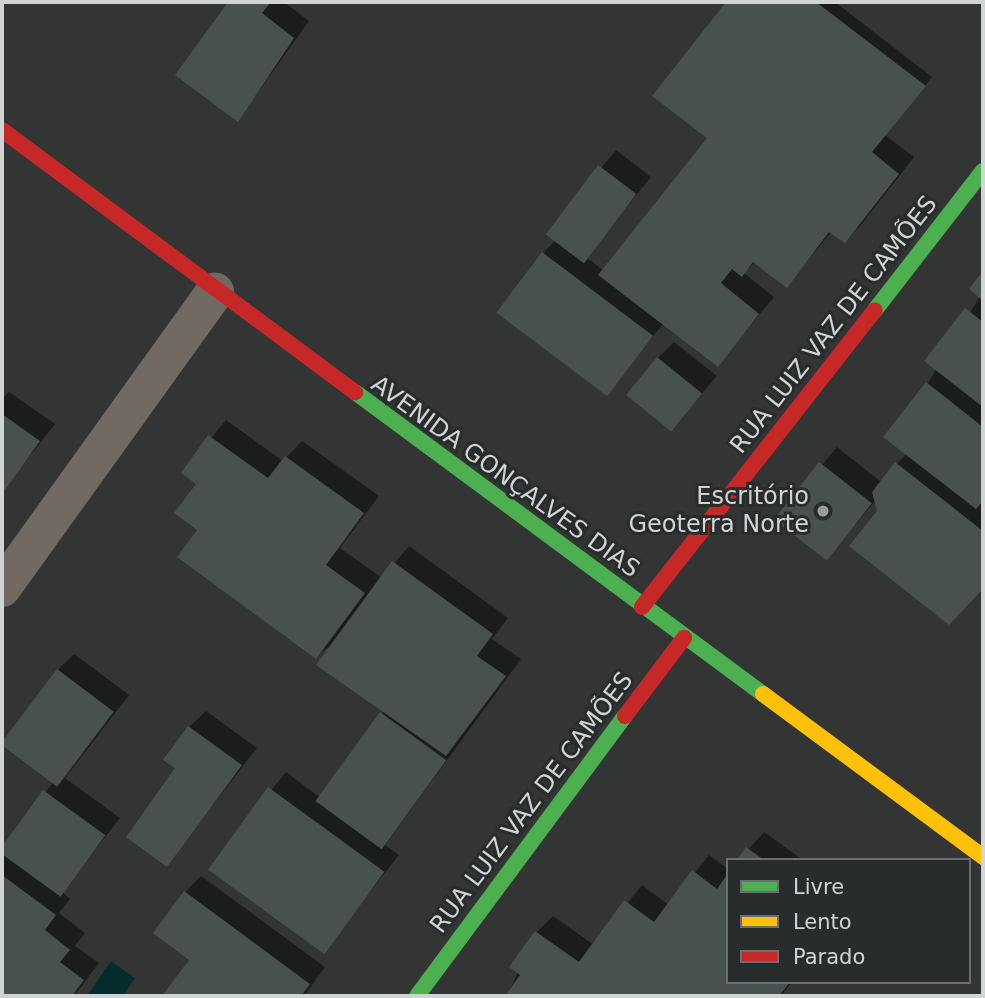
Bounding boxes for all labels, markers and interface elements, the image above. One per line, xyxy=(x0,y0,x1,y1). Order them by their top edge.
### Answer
street label: RUA LUIZ VAZ DE CAMÕES xyxy=(724,190,944,460)
street label: AVENIDA GONÇALVES DIAS xyxy=(365,370,645,584)
place label: Escritório Geoterra Norte xyxy=(628,483,809,539)
marker: Escritório Geoterra Norte xyxy=(815,503,831,519)
street label: RUA LUIZ VAZ DE CAMÕES xyxy=(425,667,639,939)
legend xyxy=(726,858,971,984)
text: Livre xyxy=(793,875,844,899)
text: Lento xyxy=(793,910,852,934)
text: Parado xyxy=(793,945,865,969)

